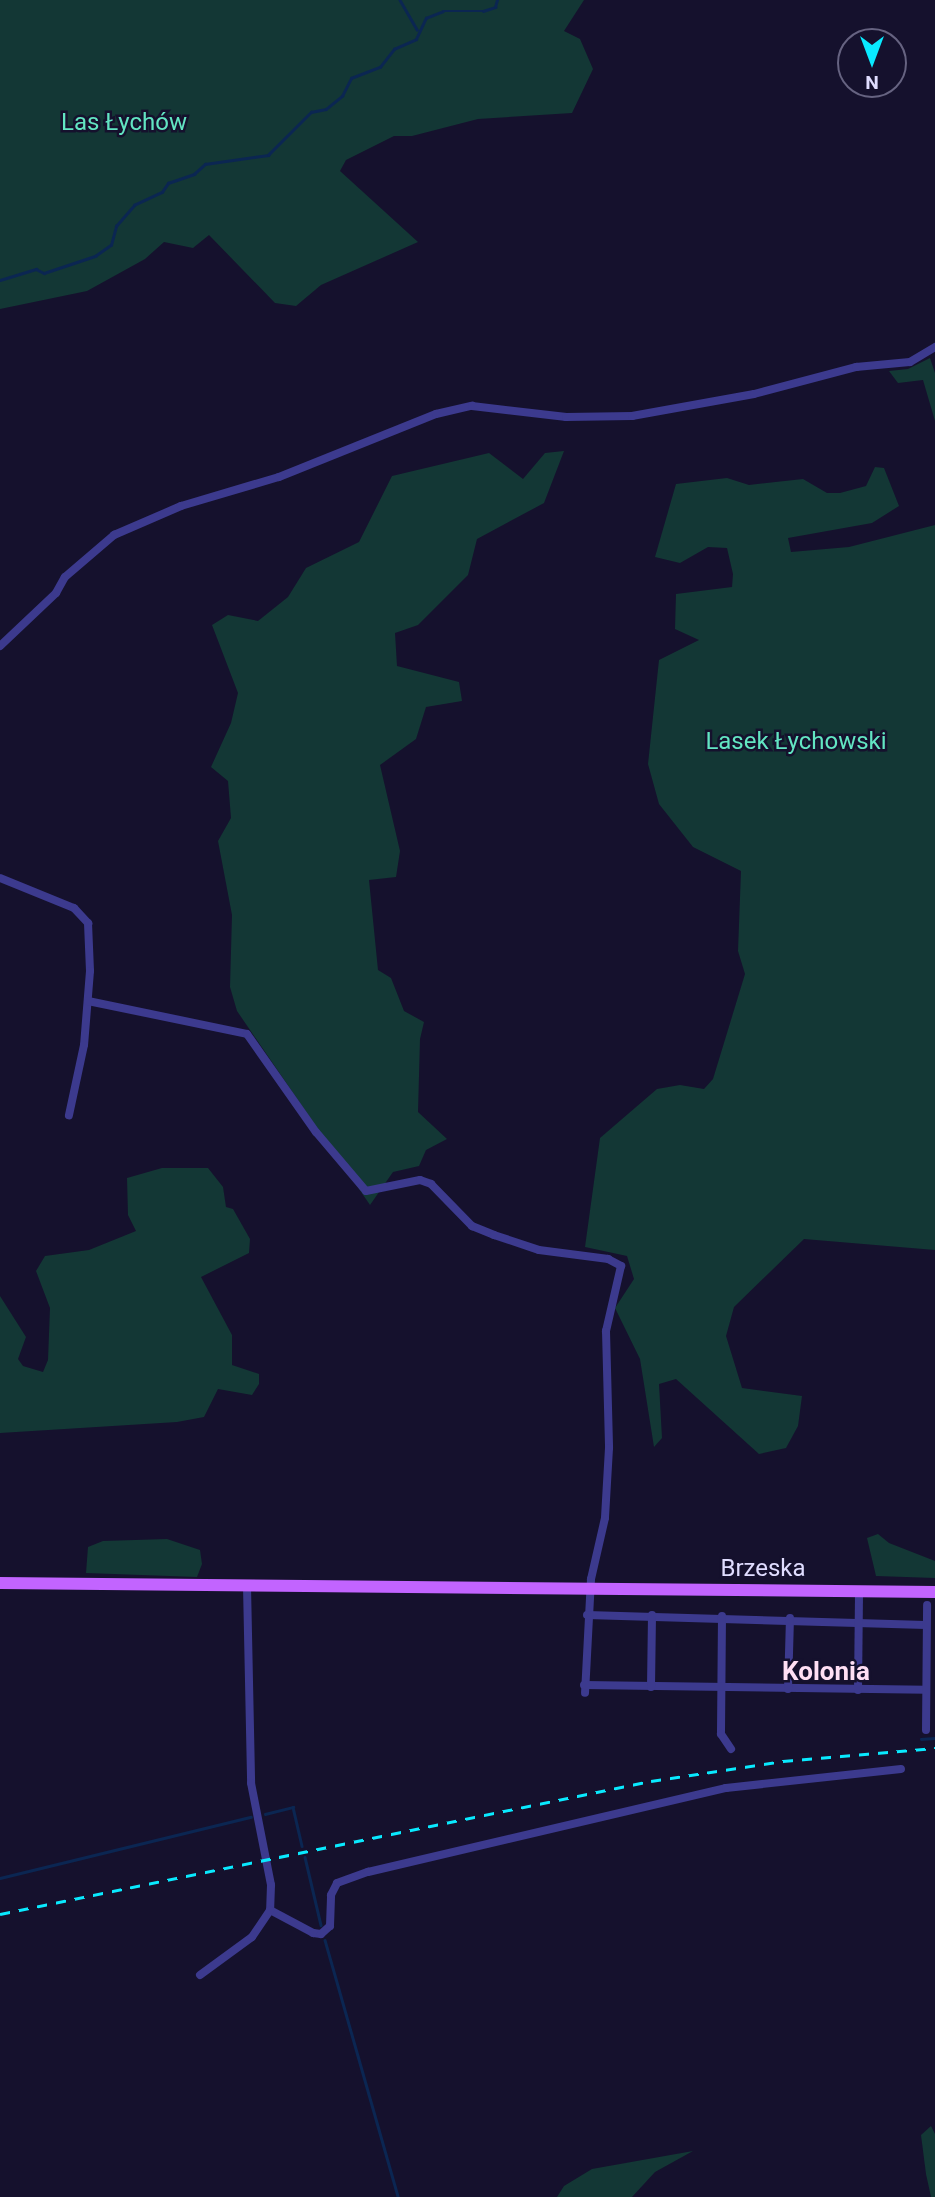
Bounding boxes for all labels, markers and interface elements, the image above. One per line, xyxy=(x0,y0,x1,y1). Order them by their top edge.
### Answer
north arrow xyxy=(837,28,907,98)
text: N xyxy=(865,71,879,94)
park label: Las Łychów xyxy=(61,109,187,137)
park label: Lasek Łychowski xyxy=(705,728,887,756)
street label: Brzeska xyxy=(720,1555,806,1583)
district label: Kolonia xyxy=(782,1656,870,1688)

